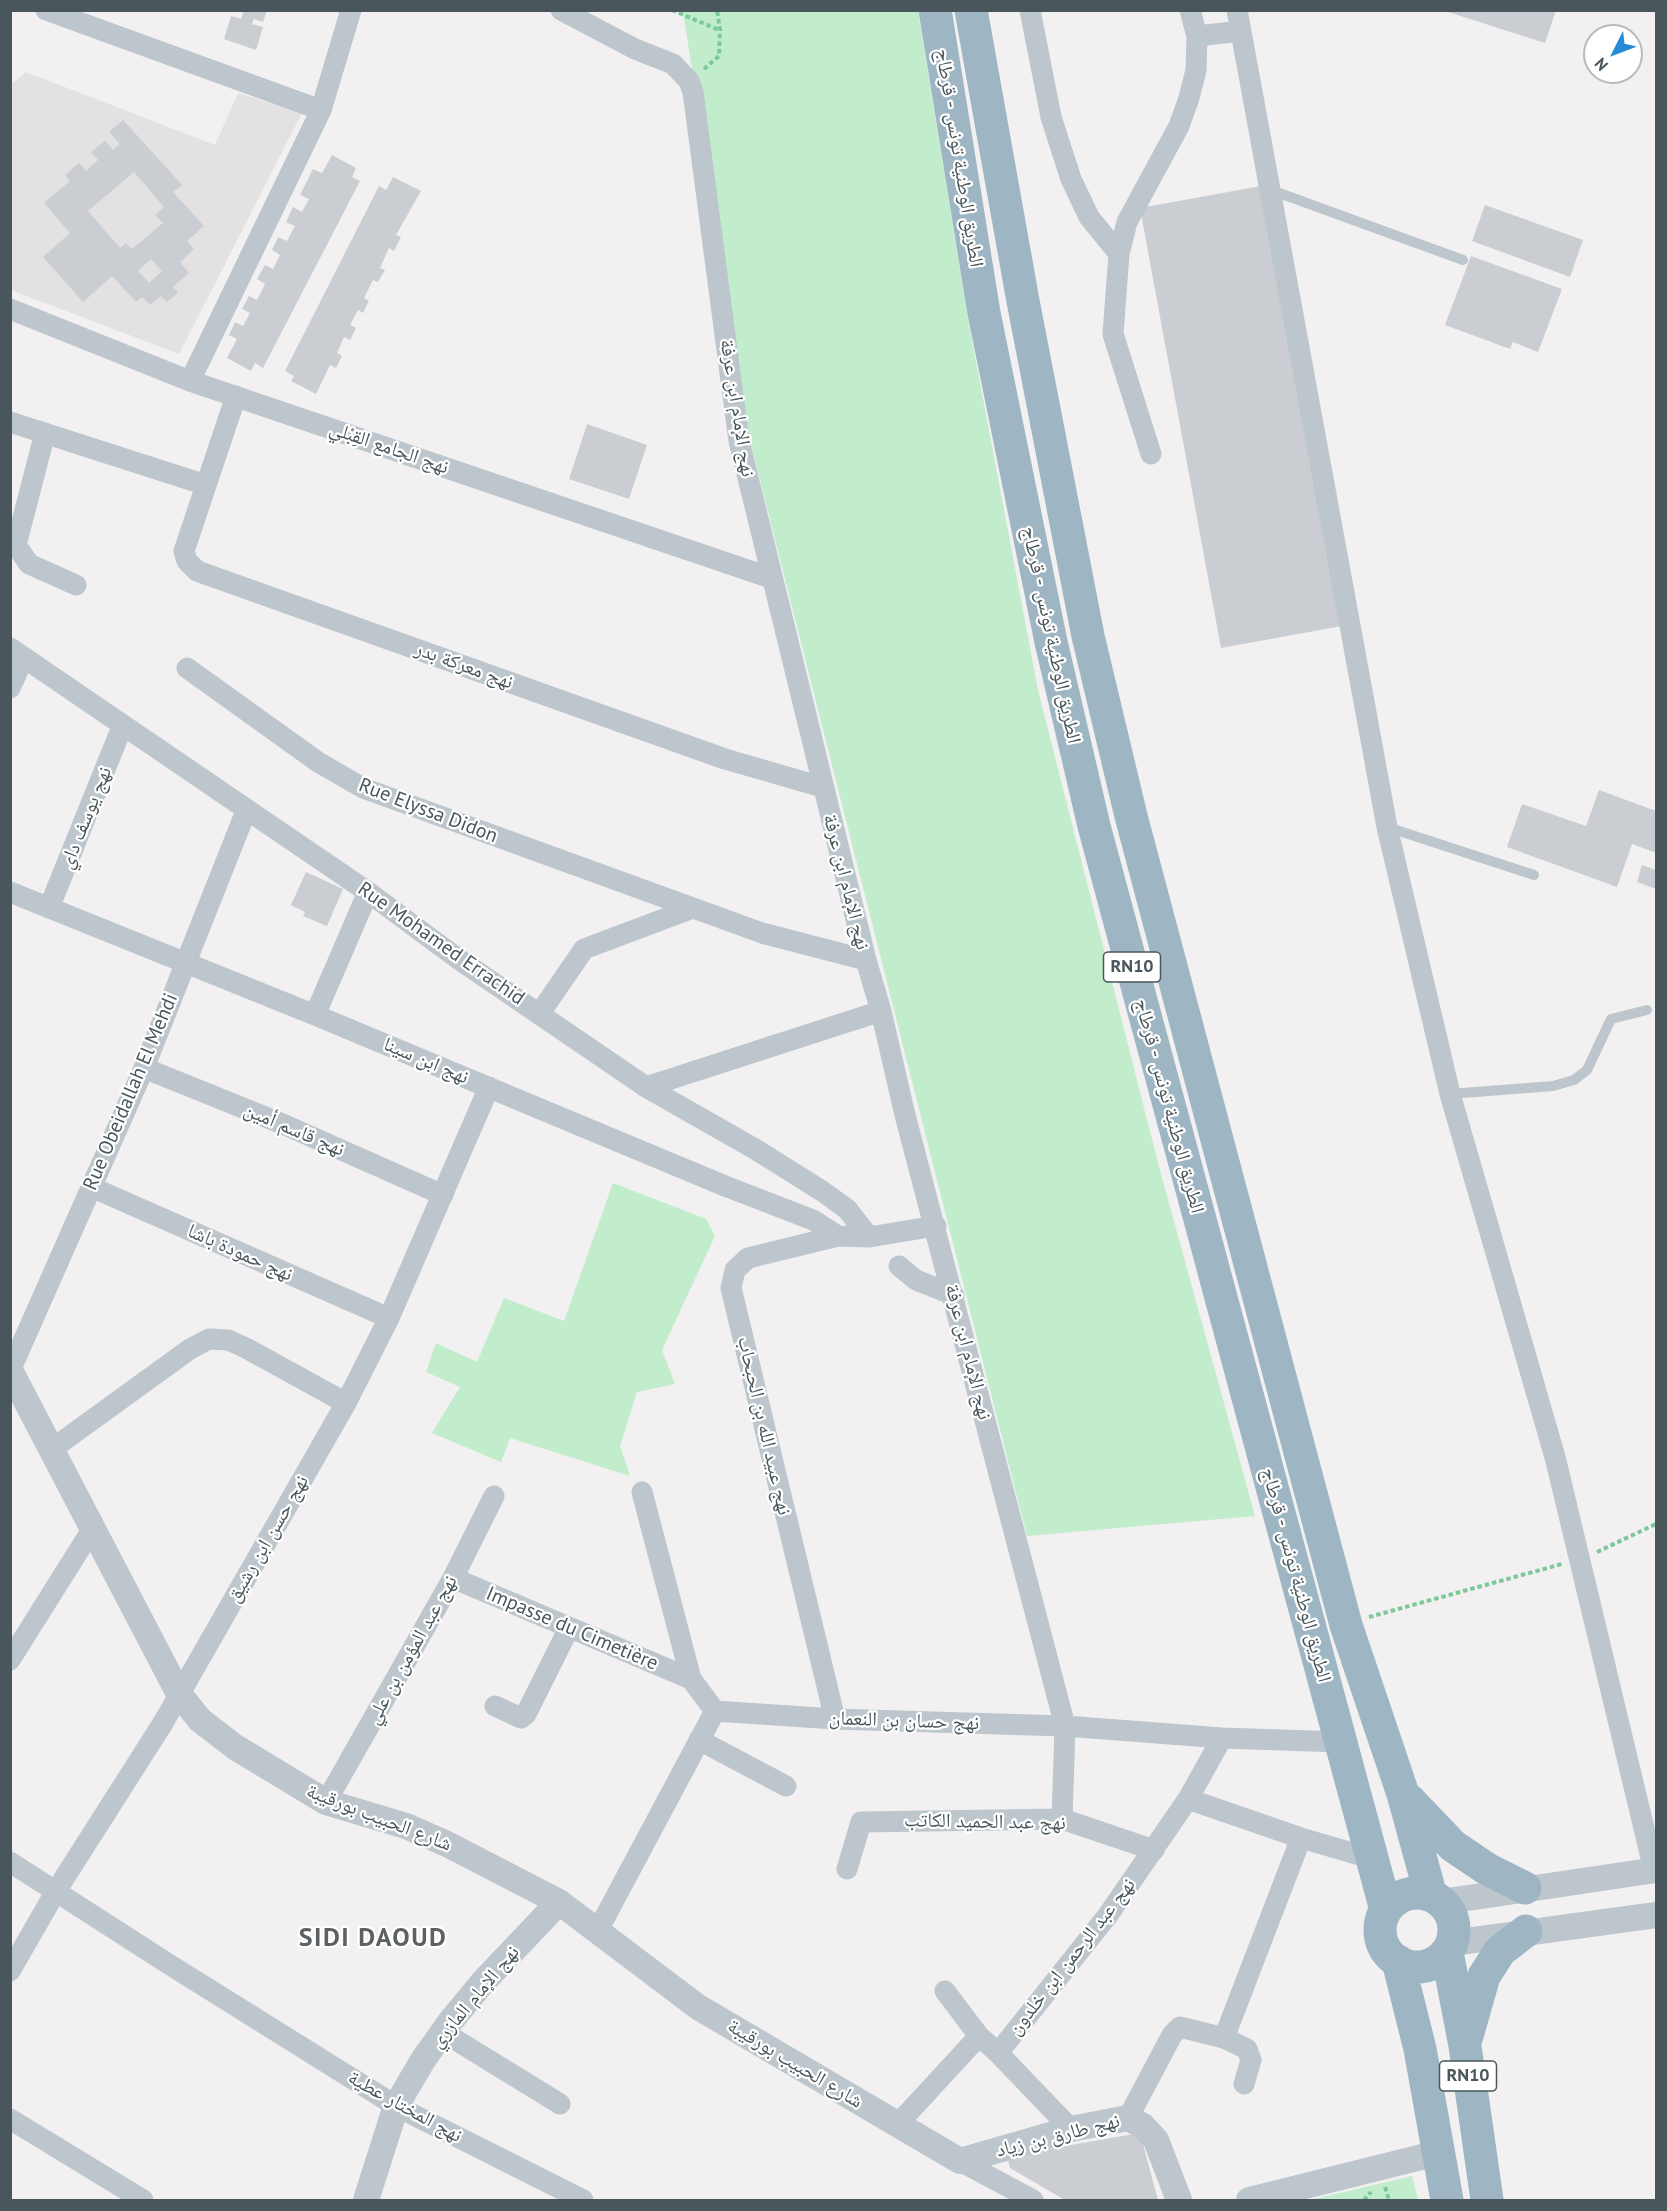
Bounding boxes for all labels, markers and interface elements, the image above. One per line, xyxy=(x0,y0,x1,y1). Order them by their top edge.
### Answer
north arrow xyxy=(1583,24,1643,84)
street label: الطريق الوطنية تونس - قرطاج xyxy=(930,47,988,269)
text: N xyxy=(1590,54,1612,75)
street label: نهج الإمام ابن عرفة xyxy=(714,337,760,479)
street label: نهج الجامع القِبْلي xyxy=(326,416,452,480)
street label: الطريق الوطنية تونس - قرطاج xyxy=(1016,524,1086,746)
street label: نهج معركة بدر xyxy=(412,637,516,695)
street label: نهج يوسف داي xyxy=(55,763,117,873)
street label: Rue Elyssa Didon xyxy=(355,773,501,849)
street label: نهج الإمام ابن عرفة xyxy=(818,812,874,952)
street label: Rue Mohamed Errachid xyxy=(353,877,529,1011)
road number: RN10 xyxy=(1104,952,1160,982)
street label: Rue Obeidallah El Mehdi xyxy=(79,990,183,1194)
street label: الطريق الوطنية تونس - قرطاج xyxy=(1129,996,1209,1216)
street label: نهج ابن سينا xyxy=(380,1032,472,1090)
street label: نهج قاسم أمين xyxy=(240,1098,348,1162)
street label: نهج حمودة باشا xyxy=(184,1219,296,1287)
street label: نهج الإمام ابن عرفة xyxy=(940,1282,996,1422)
street label: نهج عبيد الله بن الحبحاب xyxy=(732,1334,796,1518)
street label: الطريق الوطنية تونس - قرطاج xyxy=(1256,1465,1336,1685)
street label: نهج حسن ابن رشيق xyxy=(222,1471,314,1607)
street label: نهج عبد المؤمن بن علي xyxy=(361,1571,463,1729)
street label: Impasse du Cimetière xyxy=(482,1582,662,1676)
street label: نهج حسان بن النعمان xyxy=(828,1706,980,1736)
street label: شارع الحبيب بورقيبة xyxy=(303,1779,455,1857)
street label: نهج عبد الحميد الكاتب xyxy=(904,1809,1066,1835)
street label: نهج عبد الرحمن ابن خلدون xyxy=(1003,1874,1141,2040)
district label: SIDI DAOUD xyxy=(299,1923,447,1955)
street label: نهج الإمام المازري xyxy=(425,1941,525,2053)
street label: شارع الحبيب بورقيبة xyxy=(723,2014,867,2114)
road number: RN10 xyxy=(1440,2061,1496,2091)
street label: نهج المختار عطية xyxy=(344,2066,466,2148)
street label: نهج طارق بن زياد xyxy=(994,2109,1122,2163)

